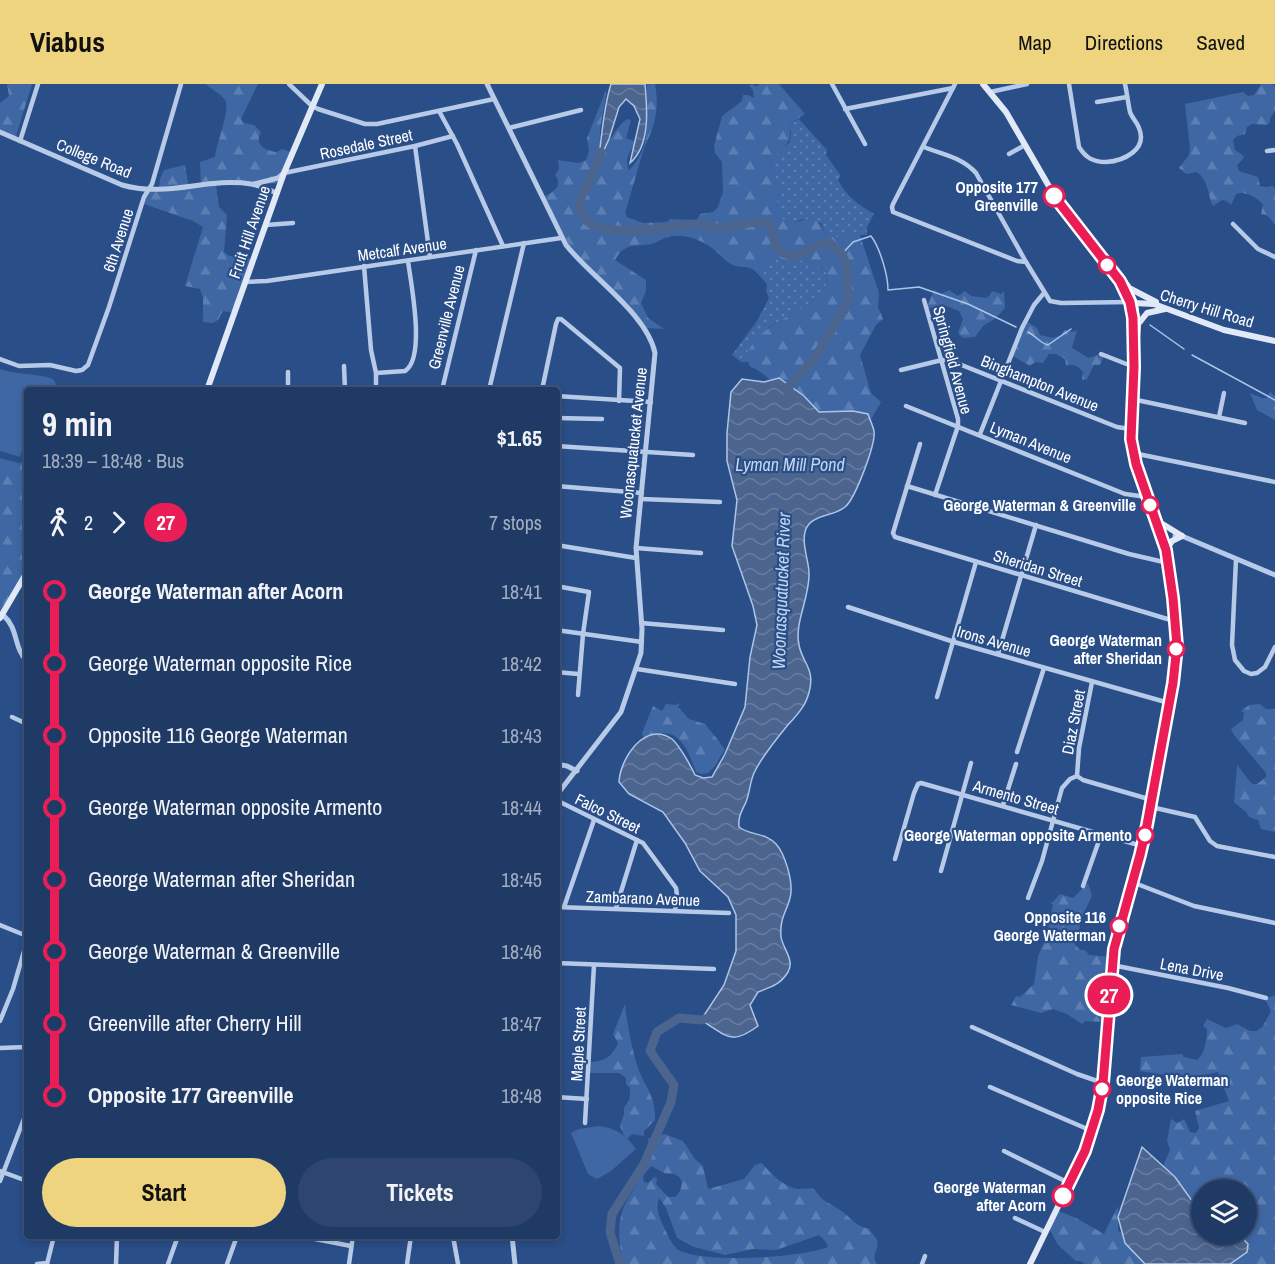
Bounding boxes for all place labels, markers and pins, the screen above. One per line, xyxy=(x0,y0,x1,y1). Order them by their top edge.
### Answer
place label: Opposite 177 Greenville xyxy=(956,176,1038,216)
marker: Opposite 177 Greenville xyxy=(1043,185,1065,207)
unlabelled marker xyxy=(1098,256,1116,274)
place label: George Waterman & Greenville xyxy=(943,494,1136,516)
marker: George Waterman & Greenville xyxy=(1141,496,1159,514)
place label: George Waterman after Sheridan xyxy=(1049,629,1162,669)
marker: George Waterman after Sheridan xyxy=(1167,640,1185,658)
place label: George Waterman opposite Armento xyxy=(904,824,1132,846)
marker: George Waterman opposite Armento xyxy=(1136,826,1154,844)
place label: Opposite 116 George Waterman xyxy=(993,906,1106,946)
marker: Opposite 116 George Waterman xyxy=(1110,917,1128,935)
place label: George Waterman opposite Rice xyxy=(1116,1069,1229,1109)
marker: George Waterman opposite Rice xyxy=(1093,1080,1111,1098)
place label: George Waterman after Acorn xyxy=(933,1176,1046,1216)
marker: George Waterman after Acorn xyxy=(1052,1185,1074,1207)

